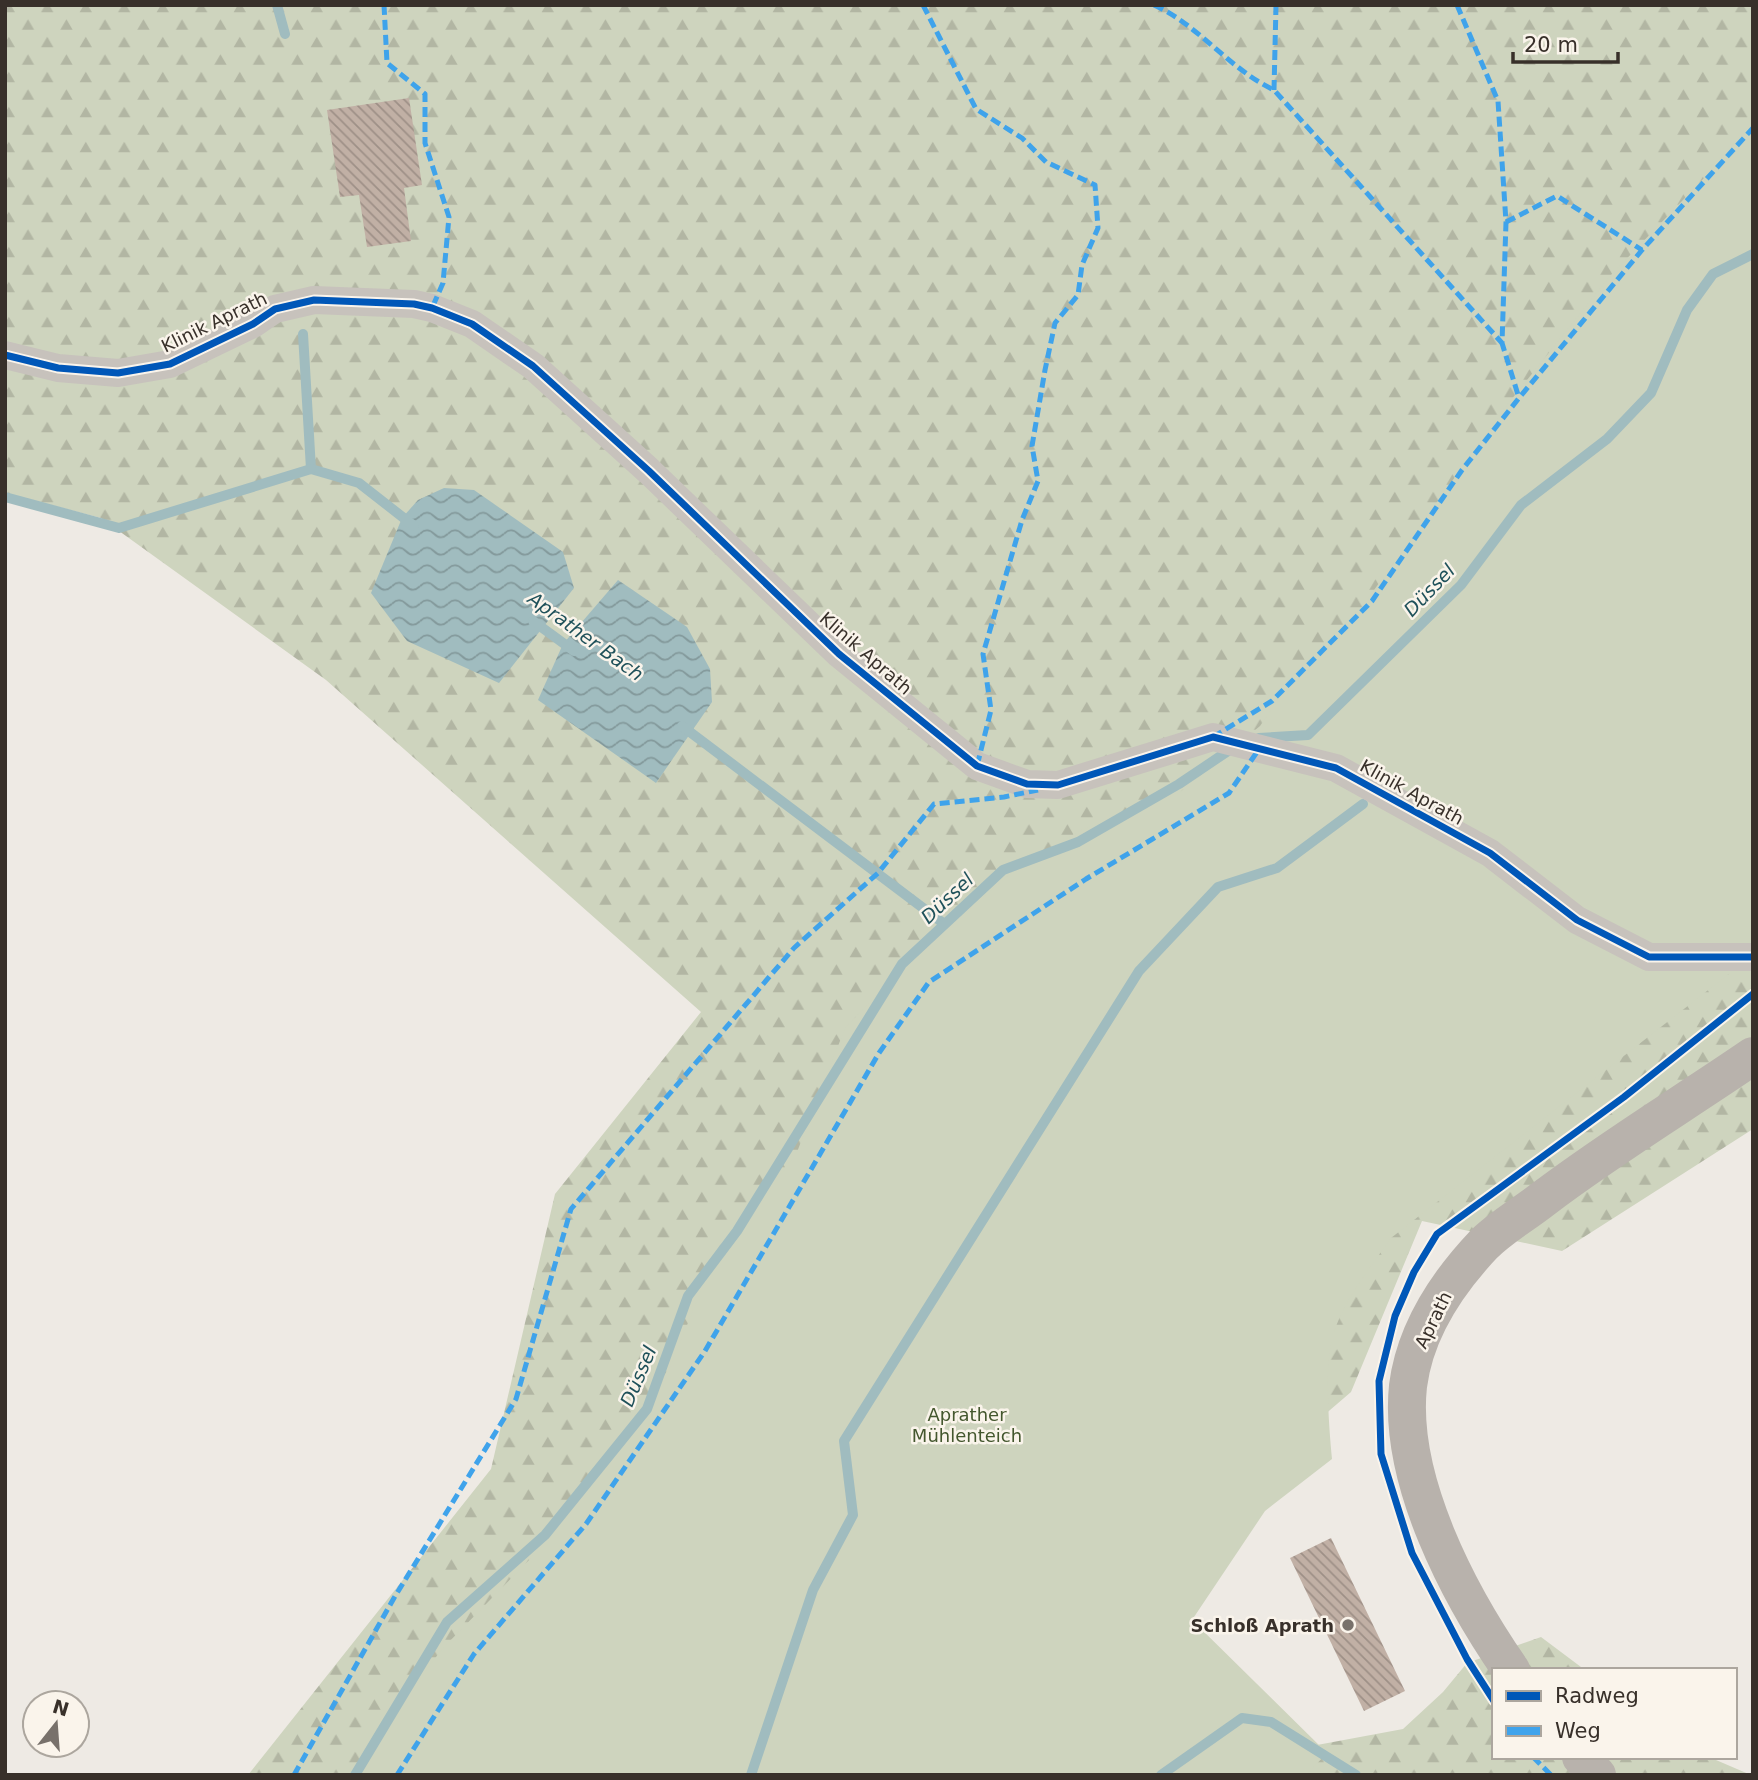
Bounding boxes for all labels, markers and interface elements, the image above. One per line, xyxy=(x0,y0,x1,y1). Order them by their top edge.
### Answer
scale bar xyxy=(1513,21,1618,65)
text: 20 m xyxy=(1524,33,1578,57)
street label: Klinik Aprath xyxy=(158,287,270,357)
water label: Düssel xyxy=(1399,559,1459,620)
water label: Aprather Bach xyxy=(523,586,648,685)
street label: Klinik Aprath xyxy=(816,607,916,699)
street label: Klinik Aprath xyxy=(1357,755,1467,829)
water label: Düssel xyxy=(916,868,978,928)
street label: Aprath xyxy=(1410,1288,1456,1352)
water label: Düssel xyxy=(615,1342,661,1410)
park label: Aprather Mühlenteich xyxy=(912,1404,1022,1446)
place label: Schloß Aprath xyxy=(1191,1615,1334,1636)
marker: Schloß Aprath xyxy=(1340,1617,1356,1633)
legend xyxy=(1492,1668,1737,1759)
text: Radweg xyxy=(1555,1684,1639,1708)
north arrow xyxy=(21,1689,91,1759)
text: N xyxy=(50,1695,72,1721)
text: Weg xyxy=(1555,1719,1601,1743)

